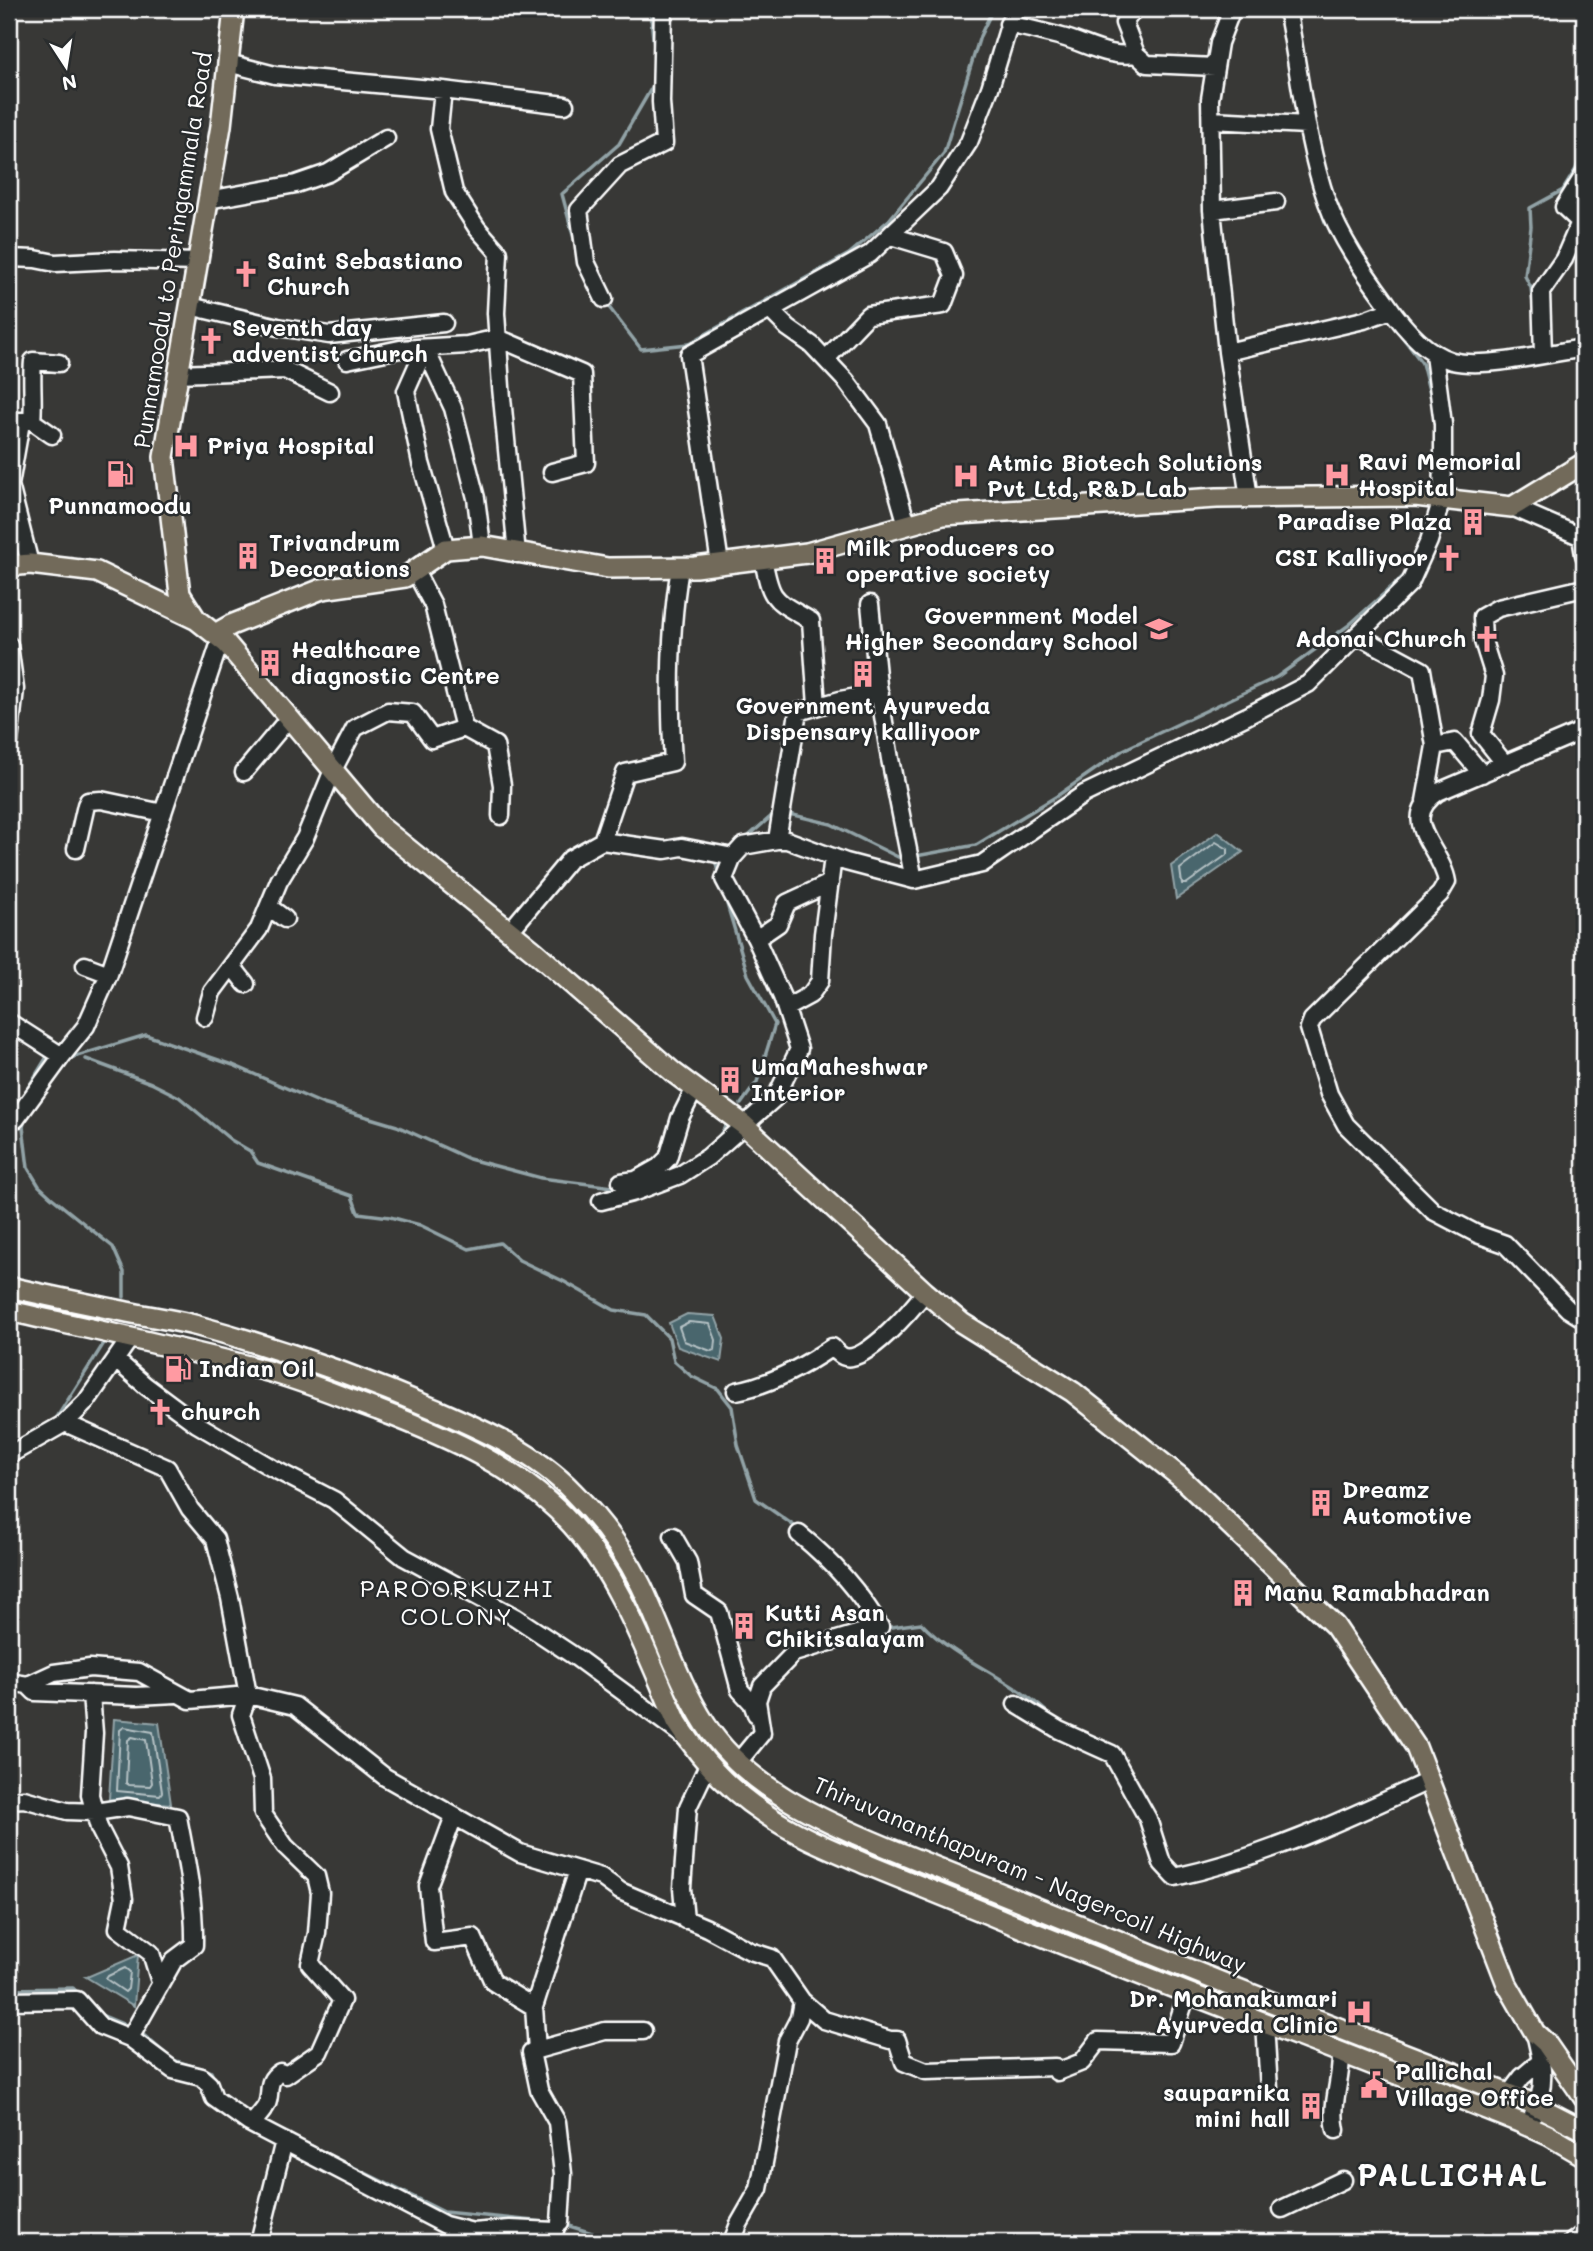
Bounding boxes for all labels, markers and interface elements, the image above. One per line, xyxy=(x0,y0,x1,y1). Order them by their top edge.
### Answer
north arrow xyxy=(32,32,102,102)
street label: Punnamoodu to Peringammala Road xyxy=(126,50,218,450)
text: N xyxy=(60,69,79,97)
place label: Saint Sebastiano Church xyxy=(267,245,463,301)
church icon: Saint Sebastiano Church xyxy=(231,259,261,289)
place label: Seventh day adventist church xyxy=(232,312,428,368)
church icon: Seventh day adventist church xyxy=(196,326,226,356)
place label: Priya Hospital xyxy=(207,430,374,460)
hospital icon: Priya Hospital xyxy=(171,431,201,461)
place label: Ravi Memorial Hospital xyxy=(1358,446,1521,502)
place label: Atmic Biotech Solutions Pvt Ltd, R&D Lab xyxy=(987,447,1262,503)
fuel station icon: Punnamoodu xyxy=(105,459,135,489)
hospital icon: Ravi Memorial Hospital xyxy=(1322,460,1352,490)
hospital icon: Atmic Biotech Solutions Pvt Ltd, R&D Lab xyxy=(951,461,981,491)
place label: Punnamoodu xyxy=(48,490,192,520)
place label: Paradise Plaza xyxy=(1277,506,1452,536)
building icon: Paradise Plaza xyxy=(1458,507,1488,537)
place label: Trivandrum Decorations xyxy=(269,527,410,583)
place label: Milk producers co operative society xyxy=(846,532,1055,588)
building icon: Trivandrum Decorations xyxy=(233,541,263,571)
place label: CSI Kalliyoor xyxy=(1275,542,1428,572)
church icon: CSI Kalliyoor xyxy=(1434,543,1464,573)
building icon: Milk producers co operative society xyxy=(810,546,840,576)
place label: Government Model Higher Secondary School xyxy=(845,600,1138,656)
school or university icon: Government Model Higher Secondary School xyxy=(1144,614,1174,644)
place label: Adonai Church xyxy=(1295,623,1466,653)
church icon: Adonai Church xyxy=(1472,624,1502,654)
place label: Healthcare diagnostic Centre xyxy=(291,634,500,690)
building icon: Healthcare diagnostic Centre xyxy=(255,648,285,678)
building icon: Government Ayurveda Dispensary kalliyoor xyxy=(848,659,878,689)
place label: Government Ayurveda Dispensary kalliyoor xyxy=(735,690,991,746)
place label: UmaMaheshwar Interior xyxy=(751,1051,928,1107)
building icon: UmaMaheshwar Interior xyxy=(715,1065,745,1095)
place label: Indian Oil xyxy=(199,1353,315,1383)
fuel station icon: Indian Oil xyxy=(163,1354,193,1384)
place label: church xyxy=(181,1396,260,1426)
church icon: church xyxy=(145,1397,175,1427)
place label: Dreamz Automotive xyxy=(1342,1474,1472,1530)
building icon: Dreamz Automotive xyxy=(1306,1488,1336,1518)
district label: PAROORKUZHI COLONY xyxy=(360,1572,554,1631)
place label: Manu Ramabhadran xyxy=(1264,1577,1490,1607)
building icon: Manu Ramabhadran xyxy=(1228,1578,1258,1608)
place label: Kutti Asan Chikitsalayam xyxy=(765,1597,924,1653)
building icon: Kutti Asan Chikitsalayam xyxy=(729,1611,759,1641)
street label: Thiruvananthapuram - Nagercoil Highway xyxy=(809,1769,1252,1979)
place label: Dr. Mohanakumari Ayurveda Clinic xyxy=(1129,1983,1338,2039)
hospital icon: Dr. Mohanakumari Ayurveda Clinic xyxy=(1344,1997,1374,2027)
place label: Pallichal Village Office xyxy=(1395,2056,1554,2112)
public building icon: Pallichal Village Office xyxy=(1359,2070,1389,2100)
place label: sauparnika mini hall xyxy=(1163,2077,1290,2133)
building icon: sauparnika mini hall xyxy=(1296,2091,1326,2121)
district label: PALLICHAL xyxy=(1357,2154,1549,2194)

